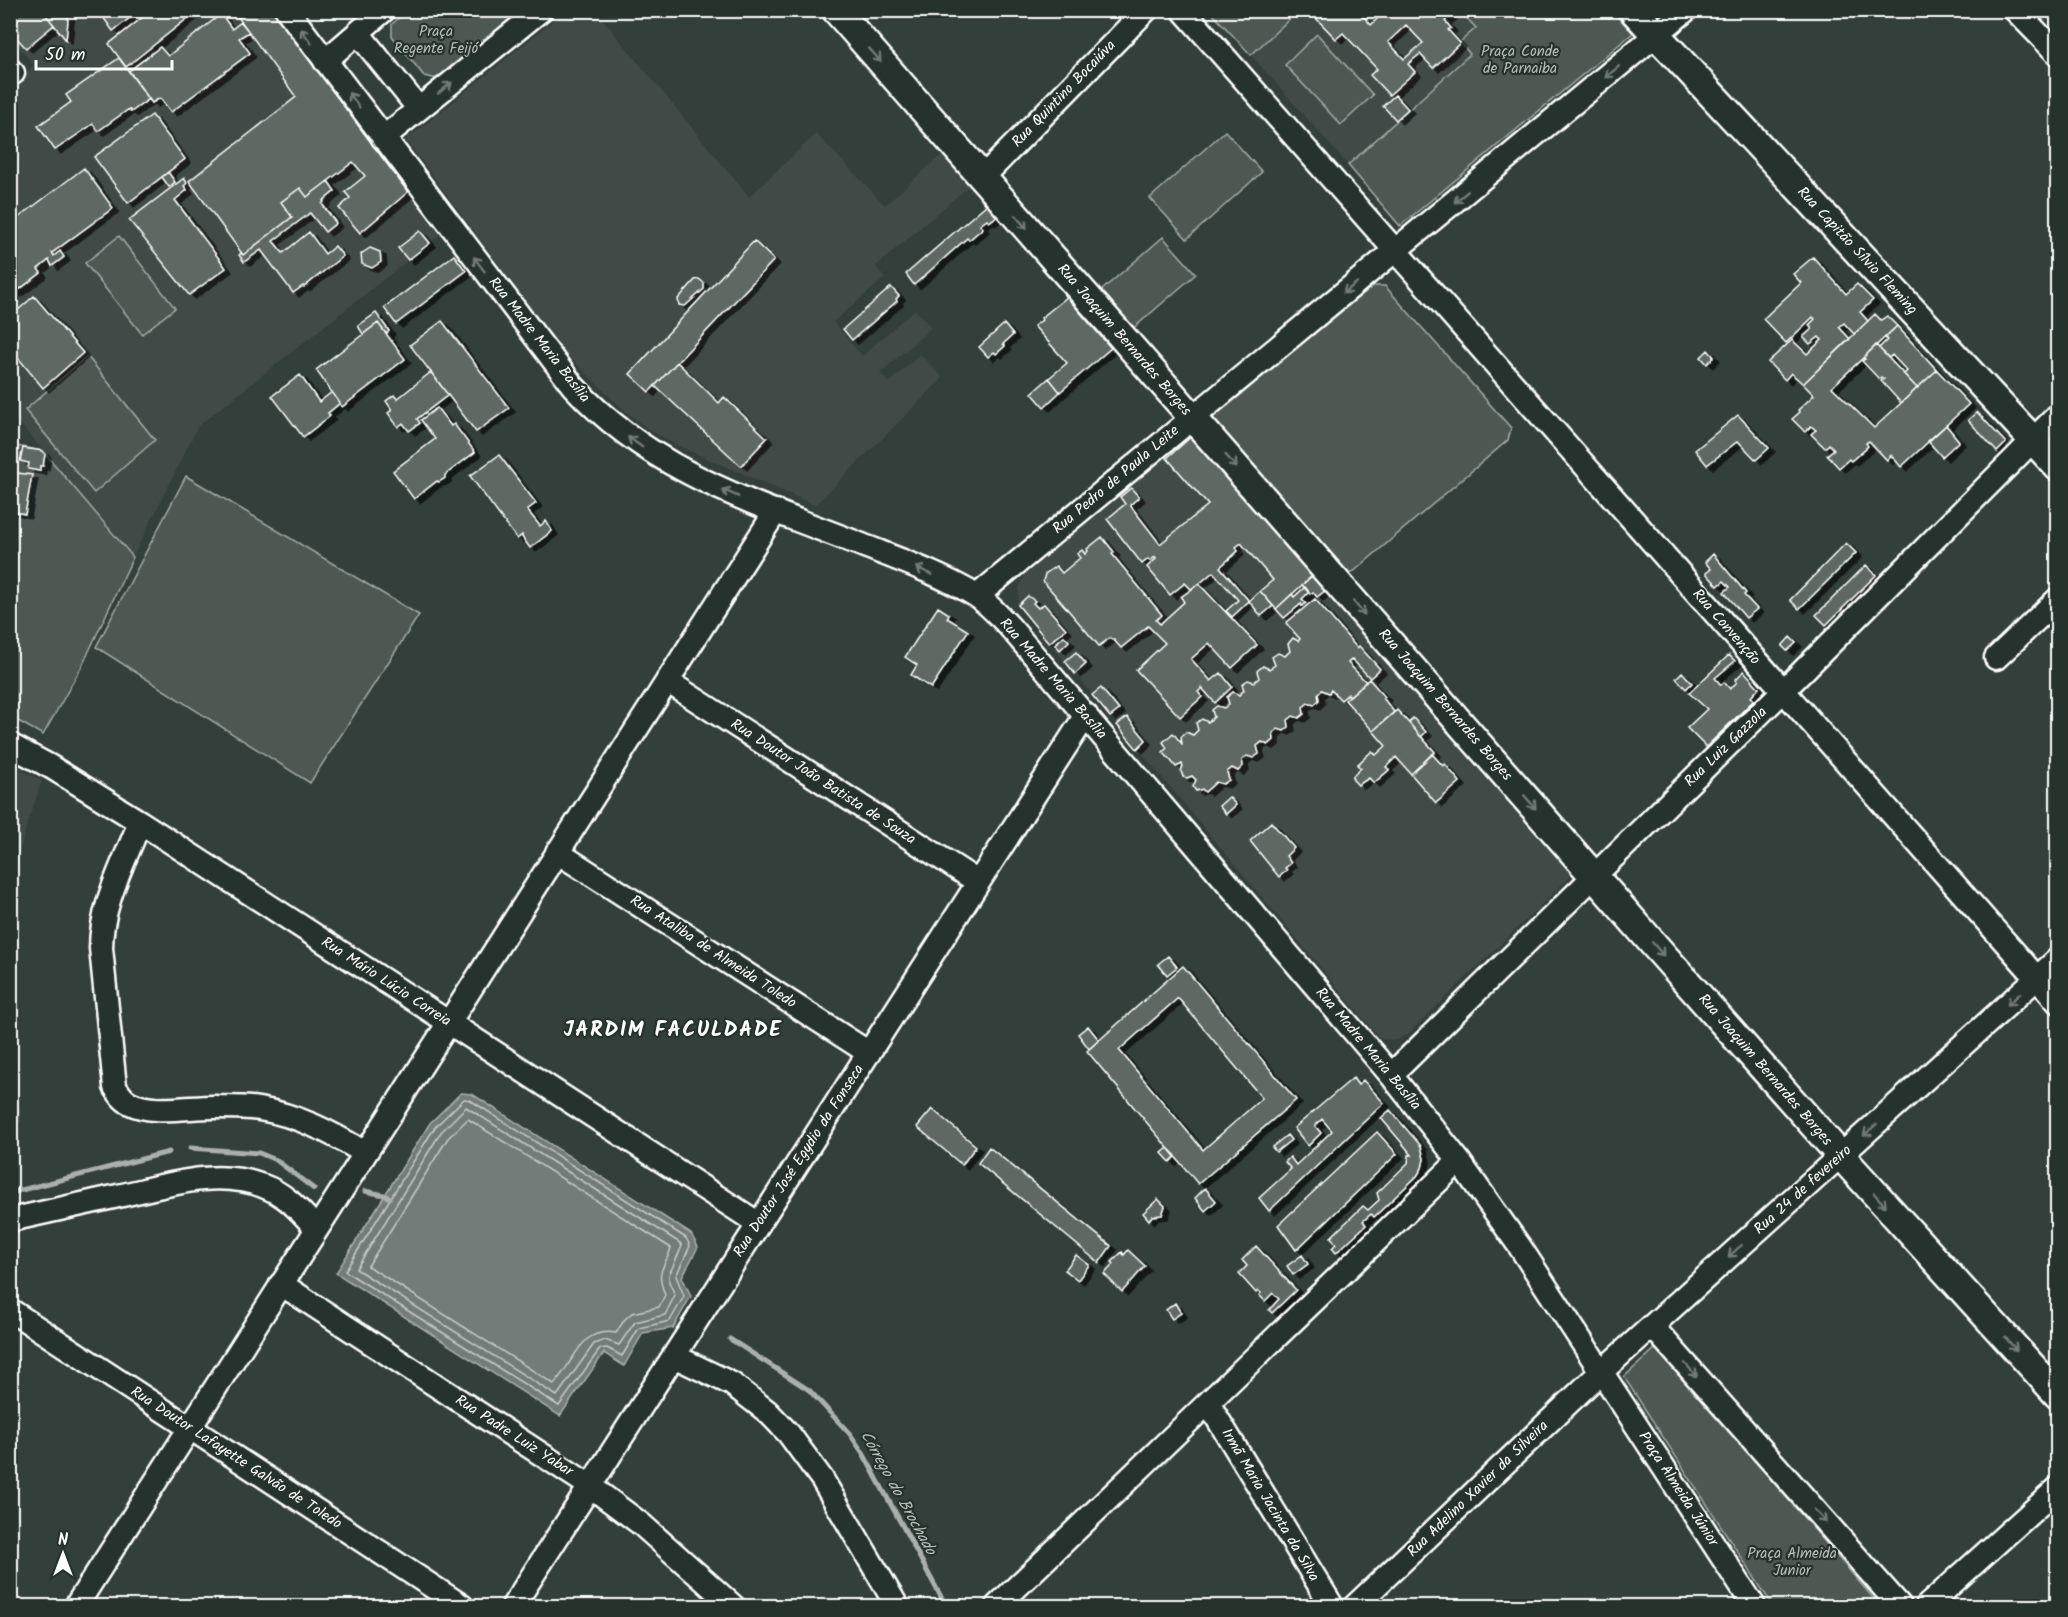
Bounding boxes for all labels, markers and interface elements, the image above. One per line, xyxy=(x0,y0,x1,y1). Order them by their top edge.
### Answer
park label: Praça Regente Feijó xyxy=(394,20,480,61)
one-way arrow xyxy=(300,28,312,44)
scale bar xyxy=(36,33,172,71)
street label: Rua Quintino Bocaiúva xyxy=(1006,35,1122,153)
park label: Praça Conde de Parnaiba xyxy=(1481,40,1559,81)
text: 50 m xyxy=(45,41,85,70)
one-way arrow xyxy=(868,47,882,62)
one-way arrow xyxy=(1604,66,1620,79)
one-way arrow xyxy=(437,82,453,95)
one-way arrow xyxy=(348,92,360,108)
street label: Rua Capitão Sílvio Fleming xyxy=(1791,181,1923,321)
one-way arrow xyxy=(1453,190,1469,203)
one-way arrow xyxy=(1014,214,1028,229)
one-way arrow xyxy=(473,257,486,273)
street label: Rua Joaquim Bernardes Borges xyxy=(1051,258,1197,422)
street label: Rua Madre Maria Basília xyxy=(482,272,596,408)
one-way arrow xyxy=(1342,282,1358,295)
street label: Rua Pedro de Paula Leite xyxy=(1047,419,1185,540)
one-way arrow xyxy=(627,435,643,448)
one-way arrow xyxy=(1224,454,1238,469)
one-way arrow xyxy=(721,486,739,498)
one-way arrow xyxy=(916,564,934,576)
street label: Rua Convenção xyxy=(1686,583,1766,671)
one-way arrow xyxy=(1353,600,1366,616)
street label: Rua Madre Maria Basília xyxy=(993,613,1113,745)
street label: Rua Joaquim Bernardes Borges xyxy=(1372,623,1518,787)
street label: Rua Luiz Gazzola xyxy=(1679,701,1773,793)
street label: Rua Doutor João Batista de Souza xyxy=(725,713,921,851)
one-way arrow xyxy=(1523,794,1537,809)
street label: Rua Ataliba de Almeida Toledo xyxy=(625,889,801,1015)
street label: Rua Mário Lúcio Correia xyxy=(316,931,456,1033)
one-way arrow xyxy=(1651,941,1665,956)
street label: Rua Madre Maria Basília xyxy=(1309,982,1427,1116)
street label: Rua Joaquim Bernardes Borges xyxy=(1692,988,1838,1152)
one-way arrow xyxy=(2007,992,2022,1006)
district label: JARDIM FACULDADE xyxy=(564,1014,782,1047)
street label: Rua Doutor José Egydio da Fonseca xyxy=(727,1060,871,1262)
one-way arrow xyxy=(1863,1123,1878,1137)
street label: Rua 24 de fevereiro xyxy=(1749,1139,1858,1241)
one-way arrow xyxy=(1873,1192,1887,1207)
one-way arrow xyxy=(1728,1244,1743,1258)
one-way arrow xyxy=(2004,1336,2018,1351)
one-way arrow xyxy=(1684,1362,1698,1377)
street label: Rua Doutor Lafayette Galvão de Toledo xyxy=(125,1380,347,1536)
street label: Rua Padre Luiz Yabar xyxy=(450,1389,579,1484)
street label: Rua Adelino Xavier da Silveira xyxy=(1402,1415,1554,1563)
street label: Irmã Maria Jacinta da Silva xyxy=(1215,1424,1325,1586)
water label: Córrego do Brochado xyxy=(853,1426,943,1561)
street label: Praça Almeida Júnior xyxy=(1632,1427,1725,1552)
one-way arrow xyxy=(1813,1508,1827,1523)
north arrow xyxy=(33,1524,93,1584)
text: N xyxy=(58,1528,68,1553)
park label: Praça Almeida Junior xyxy=(1747,1542,1837,1583)

